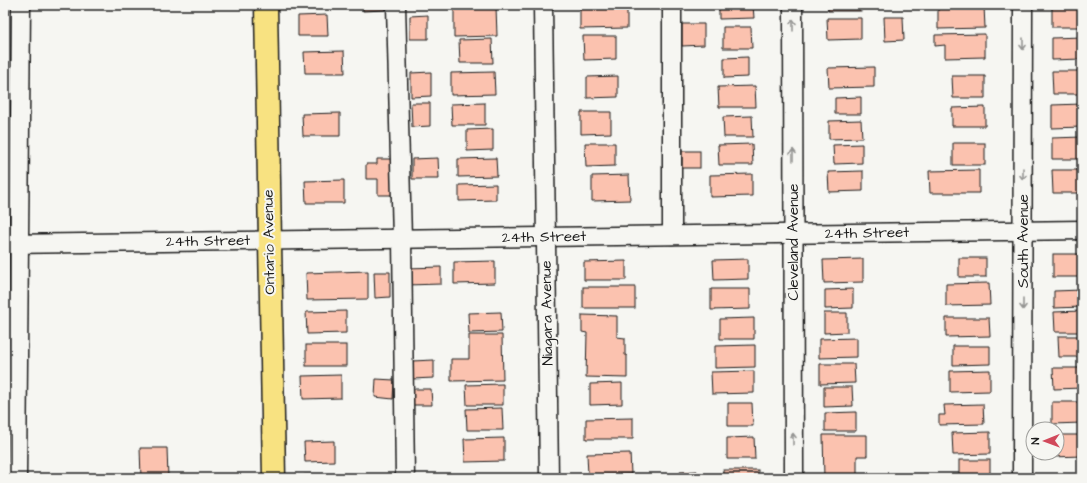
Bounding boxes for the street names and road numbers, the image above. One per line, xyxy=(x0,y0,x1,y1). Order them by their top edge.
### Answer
street label: Cleveland Avenue xyxy=(783,184,804,300)
street label: Ontario Avenue xyxy=(258,189,280,295)
street label: South Avenue xyxy=(1013,194,1034,288)
street label: 24th Street xyxy=(825,222,909,244)
street label: 24th Street xyxy=(502,226,586,248)
street label: 24th Street xyxy=(166,230,250,252)
street label: Niagara Avenue xyxy=(536,260,559,366)

